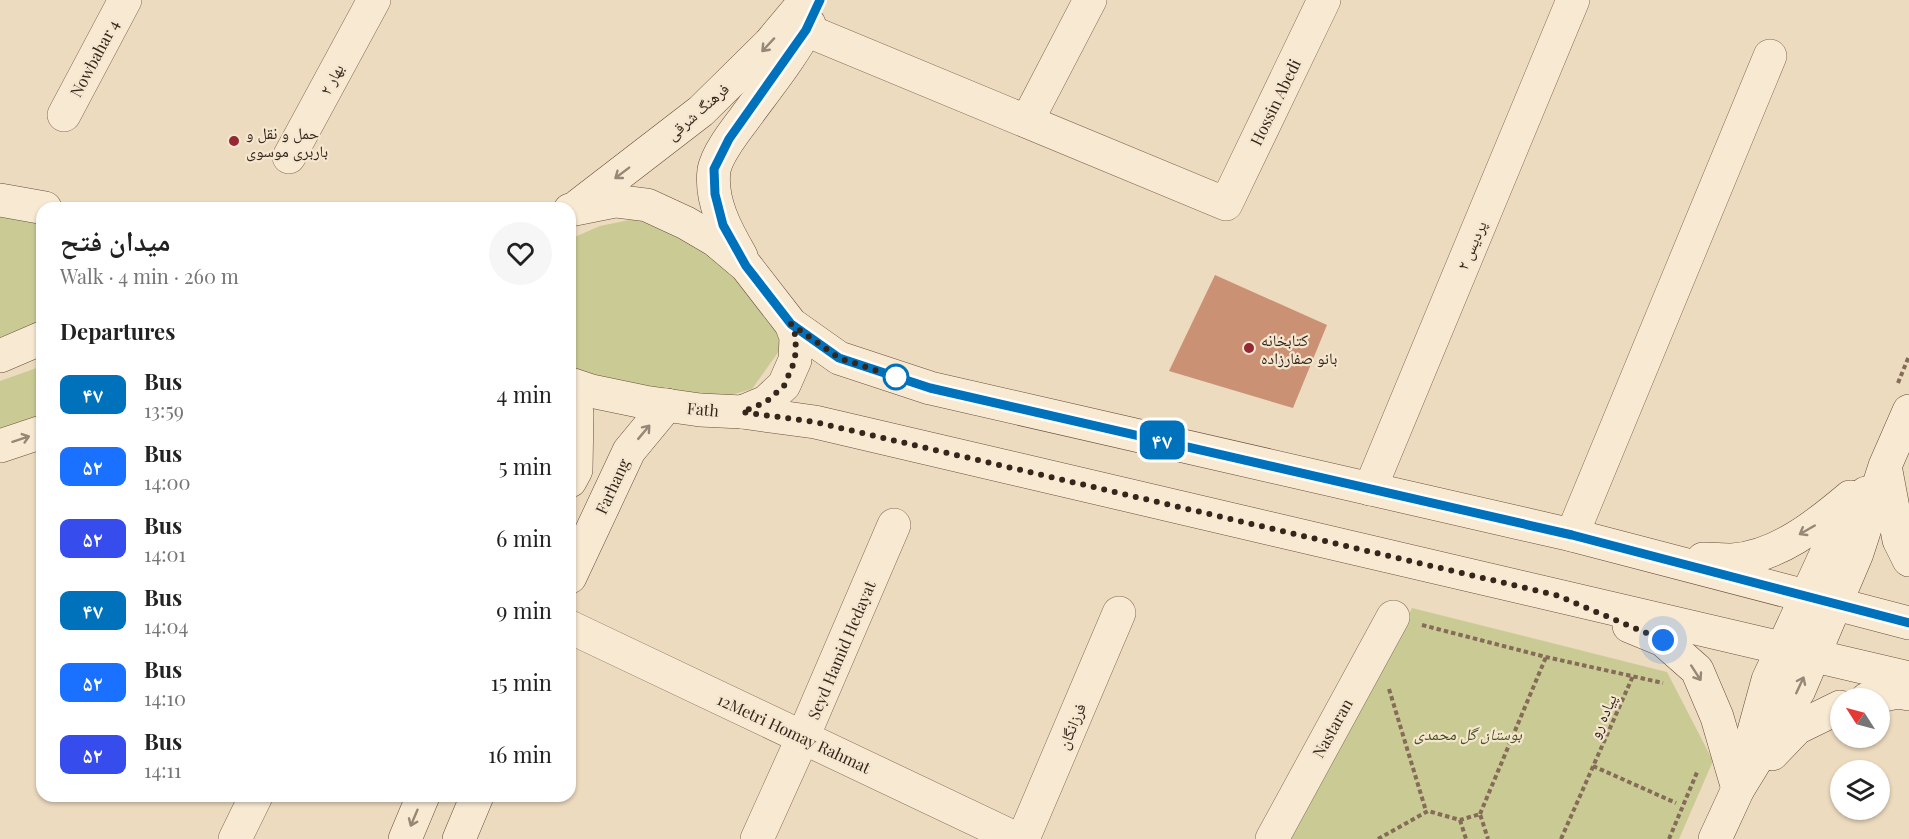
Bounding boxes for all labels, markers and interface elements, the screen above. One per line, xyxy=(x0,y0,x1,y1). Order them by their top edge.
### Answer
street label: Nowbahar 4 xyxy=(65,16,123,100)
one-way arrow xyxy=(761,37,775,52)
street label: Hossin Abedi xyxy=(1245,55,1305,149)
street label: بهار ۲ xyxy=(314,60,348,98)
street label: فرهنگ شرقی xyxy=(661,78,734,145)
place label: حمل و نقل و باربری موسوی xyxy=(246,122,328,162)
marker: حمل و نقل و باربری موسوی xyxy=(227,134,241,148)
one-way arrow xyxy=(614,166,630,179)
street label: پردیس ۲ xyxy=(1451,217,1492,273)
text: میدان فتح xyxy=(60,221,171,258)
button: heart xyxy=(489,222,552,285)
text: Walk · 4 min · 260 m xyxy=(60,262,239,289)
text: Departures xyxy=(60,316,175,346)
place label: کتابخانه بانو صفارزاده xyxy=(1261,329,1337,368)
marker: کتابخانه بانو صفارزاده xyxy=(1242,341,1256,355)
unlabelled marker xyxy=(883,364,909,390)
text: Bus xyxy=(144,366,182,396)
text: 4 min xyxy=(497,379,552,409)
text: ۴۷ xyxy=(83,380,103,408)
text: 13:59 xyxy=(144,396,184,423)
street label: Fath xyxy=(686,397,720,421)
line badge: ۴۷ xyxy=(1135,420,1189,460)
one-way arrow xyxy=(638,424,651,440)
text: ۴۷ xyxy=(1152,426,1172,454)
one-way arrow xyxy=(11,433,30,444)
text: Bus xyxy=(144,438,182,468)
text: 5 min xyxy=(499,451,552,481)
text: ۵۲ xyxy=(83,452,103,480)
street label: Farhang xyxy=(590,454,634,517)
text: 14:00 xyxy=(144,468,191,495)
text: Bus xyxy=(144,510,182,540)
text: 6 min xyxy=(496,523,552,553)
text: ۵۲ xyxy=(83,524,103,552)
one-way arrow xyxy=(1799,524,1816,536)
text: 14:01 xyxy=(144,540,186,567)
street label: Seyd Hamid Hedayat xyxy=(802,577,880,723)
text: Bus xyxy=(144,582,182,612)
text: 9 min xyxy=(496,595,552,625)
text: ۴۷ xyxy=(83,596,103,624)
text: 14:04 xyxy=(144,612,188,639)
your location xyxy=(1648,625,1678,655)
text: Bus xyxy=(144,654,182,684)
one-way arrow xyxy=(1690,665,1703,682)
text: 15 min xyxy=(491,667,552,697)
text: ۵۲ xyxy=(83,668,103,696)
one-way arrow xyxy=(1795,677,1807,695)
text: 14:10 xyxy=(144,684,186,711)
street label: 12Metri Homay Rahmat xyxy=(714,688,874,778)
north arrow xyxy=(1830,688,1890,748)
map controls xyxy=(1830,688,1890,820)
street label: پیاده رو xyxy=(1583,690,1621,741)
street label: Nastaran xyxy=(1307,694,1357,761)
street label: فرزانگان xyxy=(1052,700,1091,753)
park label: بوستان گل محمدی xyxy=(1414,723,1523,745)
text: Bus xyxy=(144,726,182,756)
text: 16 min xyxy=(488,739,552,769)
text: ۵۲ xyxy=(83,740,103,768)
text: 14:11 xyxy=(144,756,181,783)
button: layers xyxy=(1830,760,1890,820)
one-way arrow xyxy=(408,808,419,826)

